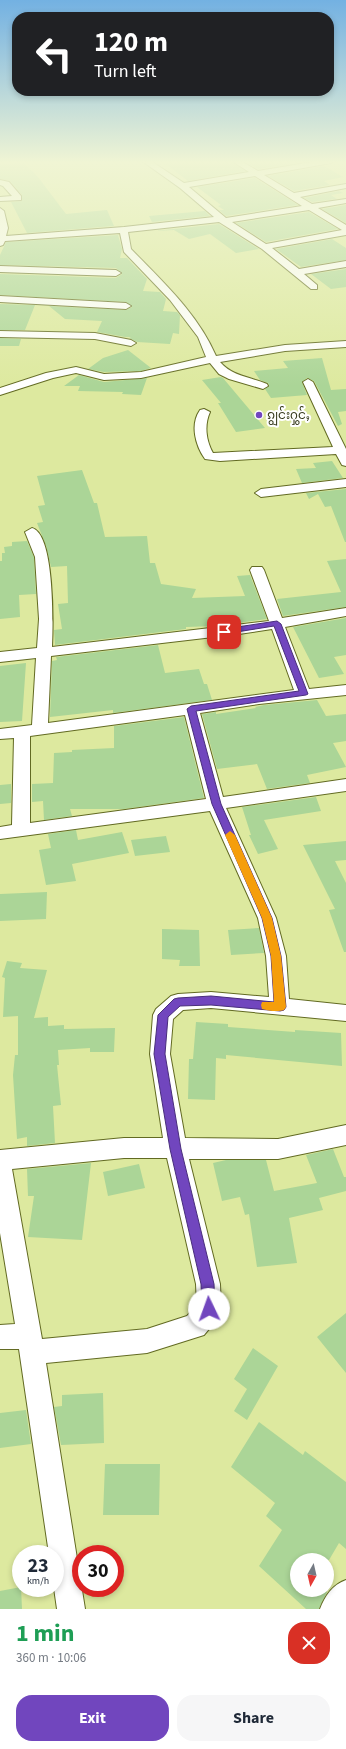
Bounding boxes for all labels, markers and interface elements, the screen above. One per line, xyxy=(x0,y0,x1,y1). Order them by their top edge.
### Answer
text: 120 m xyxy=(94,22,168,62)
icon: left xyxy=(28,28,80,80)
text: Turn left xyxy=(94,59,156,84)
place label: ၵျွင်းႁွင်ႇ xyxy=(267,406,310,426)
marker: ၵျွင်းႁွင်ႇ xyxy=(254,410,264,420)
pin xyxy=(207,615,241,649)
icon: arrive xyxy=(213,621,235,643)
position arrow xyxy=(188,1288,230,1330)
speed limit sign: 30 xyxy=(72,1545,124,1597)
text: 23 xyxy=(27,1552,49,1580)
north arrow xyxy=(290,1553,334,1597)
map controls xyxy=(290,1553,334,1597)
text: km/h xyxy=(27,1574,49,1588)
text: 1 min xyxy=(16,1616,74,1651)
button: close xyxy=(288,1622,330,1664)
text: 360 m · 10:06 xyxy=(16,1649,86,1667)
button: Exit xyxy=(16,1695,169,1741)
button: Share xyxy=(177,1695,330,1741)

